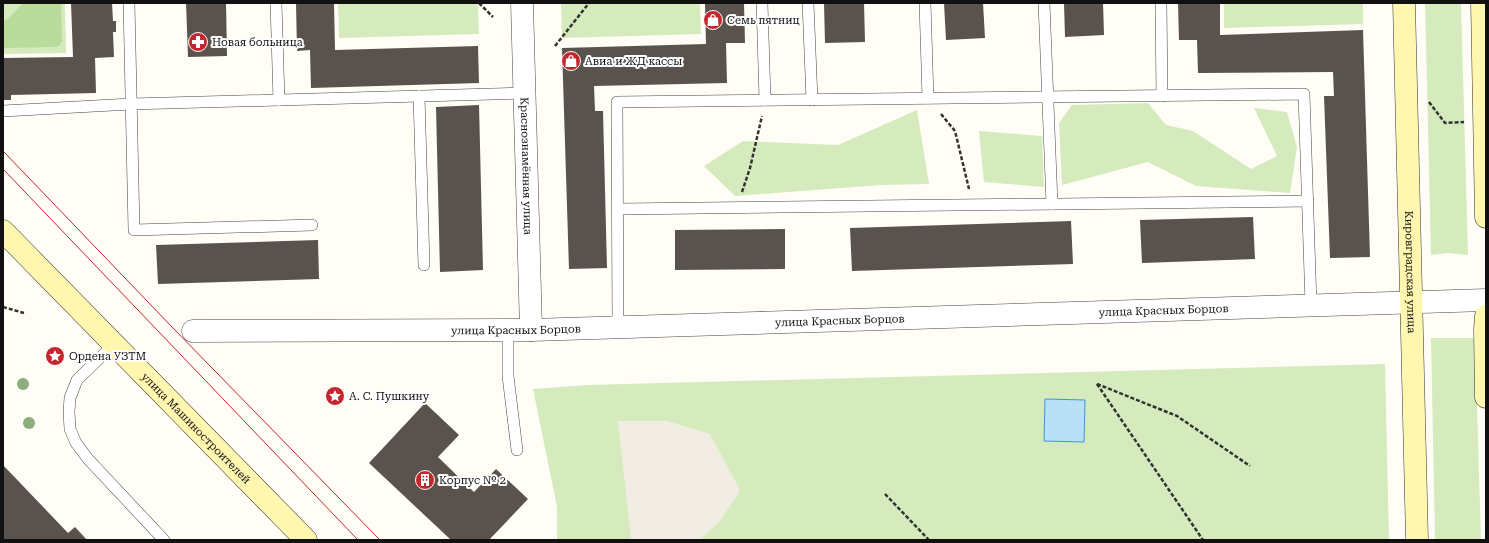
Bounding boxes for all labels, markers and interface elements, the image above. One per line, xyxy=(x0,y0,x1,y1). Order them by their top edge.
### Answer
shop icon: Семь пятниц xyxy=(702,9,724,31)
place label: Семь пятниц xyxy=(727,14,800,27)
pharmacy icon: Новая больница xyxy=(187,31,209,53)
place label: Новая больница xyxy=(212,36,303,49)
shop icon: Авиа и ЖД кассы xyxy=(560,50,582,72)
place label: Авиа и ЖД кассы xyxy=(585,55,682,68)
street label: Краснознамённая улица xyxy=(518,97,535,235)
street label: Кировградская улица xyxy=(1403,210,1418,333)
street label: улица Красных Борцов xyxy=(1099,302,1229,319)
street label: улица Красных Борцов xyxy=(775,312,905,329)
street label: улица Красных Борцов xyxy=(451,322,581,337)
place icon: Ордена УЗТМ xyxy=(44,345,66,367)
place label: Ордена УЗТМ xyxy=(69,350,146,363)
street label: улица Машиностроителей xyxy=(139,370,254,486)
place icon: А. С. Пушкину xyxy=(324,385,346,407)
place label: А. С. Пушкину xyxy=(349,390,430,403)
building icon: Корпус № 2 xyxy=(414,469,436,491)
place label: Корпус № 2 xyxy=(439,474,506,487)

